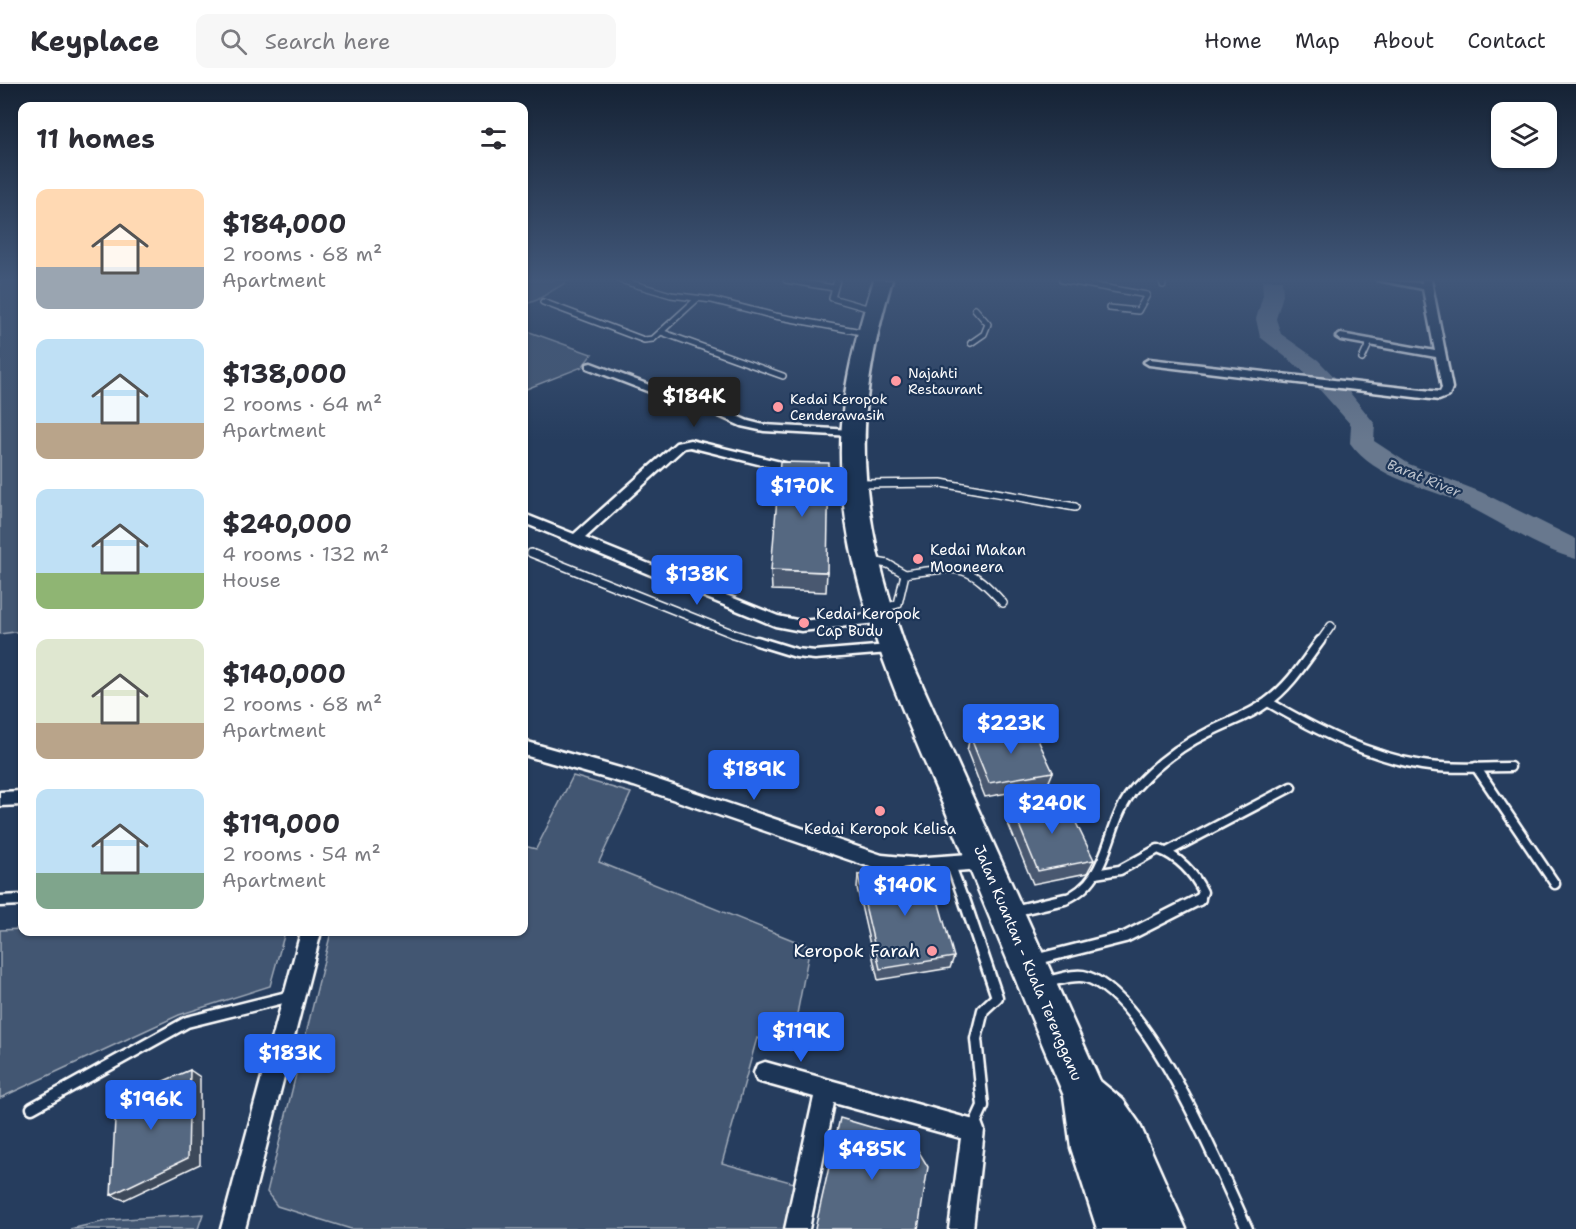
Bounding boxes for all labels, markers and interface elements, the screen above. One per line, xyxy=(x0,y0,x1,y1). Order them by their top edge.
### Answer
search box xyxy=(196,14,616,68)
text: Keyplace xyxy=(30,22,160,60)
icon: search xyxy=(217,25,250,58)
text: Search here xyxy=(265,27,390,56)
text: Home xyxy=(1204,27,1262,55)
text: Map xyxy=(1295,27,1340,55)
text: About xyxy=(1373,27,1434,55)
text: Contact xyxy=(1467,27,1546,55)
map controls xyxy=(1491,102,1557,168)
button: layers xyxy=(1491,102,1557,168)
text: 11 homes xyxy=(36,121,155,156)
icon: filters xyxy=(477,122,510,155)
text: $184,000 xyxy=(222,206,346,241)
icon: home xyxy=(84,213,156,285)
text: 2 rooms · 68 m² xyxy=(222,241,382,267)
text: Apartment xyxy=(222,267,326,293)
text: $138,000 xyxy=(222,356,347,391)
icon: home xyxy=(84,363,156,435)
place label: Najahti Restaurant xyxy=(908,364,983,398)
marker: Najahti Restaurant xyxy=(889,374,903,388)
pin: $184K xyxy=(652,377,736,428)
text: $184K xyxy=(662,383,726,409)
place label: Kedai Keropok Cenderawasih xyxy=(790,390,887,424)
text: 2 rooms · 64 m² xyxy=(222,391,382,417)
marker: Kedai Keropok Cenderawasih xyxy=(771,400,785,414)
text: Apartment xyxy=(222,417,326,443)
water label: Barat River xyxy=(1385,455,1464,501)
pin: $170K xyxy=(760,467,844,518)
text: $170K xyxy=(770,473,834,499)
text: $240,000 xyxy=(222,506,352,541)
icon: home xyxy=(84,513,156,585)
place label: Kedai Makan Mooneera xyxy=(930,540,1026,577)
text: 4 rooms · 132 m² xyxy=(222,541,389,567)
marker: Kedai Makan Mooneera xyxy=(911,552,925,566)
pin: $138K xyxy=(655,555,739,606)
text: $138K xyxy=(665,561,729,587)
text: House xyxy=(222,567,281,593)
place label: Kedai Keropok Cap Budu xyxy=(816,604,920,641)
marker: Kedai Keropok Cap Budu xyxy=(797,616,811,630)
text: $140,000 xyxy=(222,656,346,691)
icon: home xyxy=(84,663,156,735)
text: 2 rooms · 68 m² xyxy=(222,691,382,717)
pin: $223K xyxy=(969,704,1053,755)
text: $223K xyxy=(977,710,1045,736)
text: Apartment xyxy=(222,717,326,743)
pin: $189K xyxy=(712,750,796,801)
text: $189K xyxy=(722,756,786,782)
pin: $240K xyxy=(1010,784,1094,835)
text: $240K xyxy=(1018,790,1086,816)
marker: Kedai Keropok Kelisa xyxy=(873,804,887,818)
text: $119,000 xyxy=(222,806,340,841)
icon: home xyxy=(84,813,156,885)
place label: Kedai Keropok Kelisa xyxy=(804,819,957,839)
text: 2 rooms · 54 m² xyxy=(222,841,381,867)
street label: Jalan Kuantan - Kuala Terengganu xyxy=(969,842,1087,1084)
pin: $140K xyxy=(863,866,947,917)
text: Apartment xyxy=(222,867,326,893)
text: $140K xyxy=(873,872,937,898)
place label: Keropok Farah xyxy=(793,939,920,963)
marker: Keropok Farah xyxy=(925,944,939,958)
pin: $119K xyxy=(759,1012,843,1063)
text: $119K xyxy=(772,1018,830,1044)
pin: $183K xyxy=(248,1034,332,1085)
text: $183K xyxy=(258,1040,322,1066)
pin: $196K xyxy=(109,1080,193,1131)
text: $196K xyxy=(119,1086,183,1112)
pin: $485K xyxy=(830,1130,914,1181)
text: $485K xyxy=(838,1136,906,1162)

